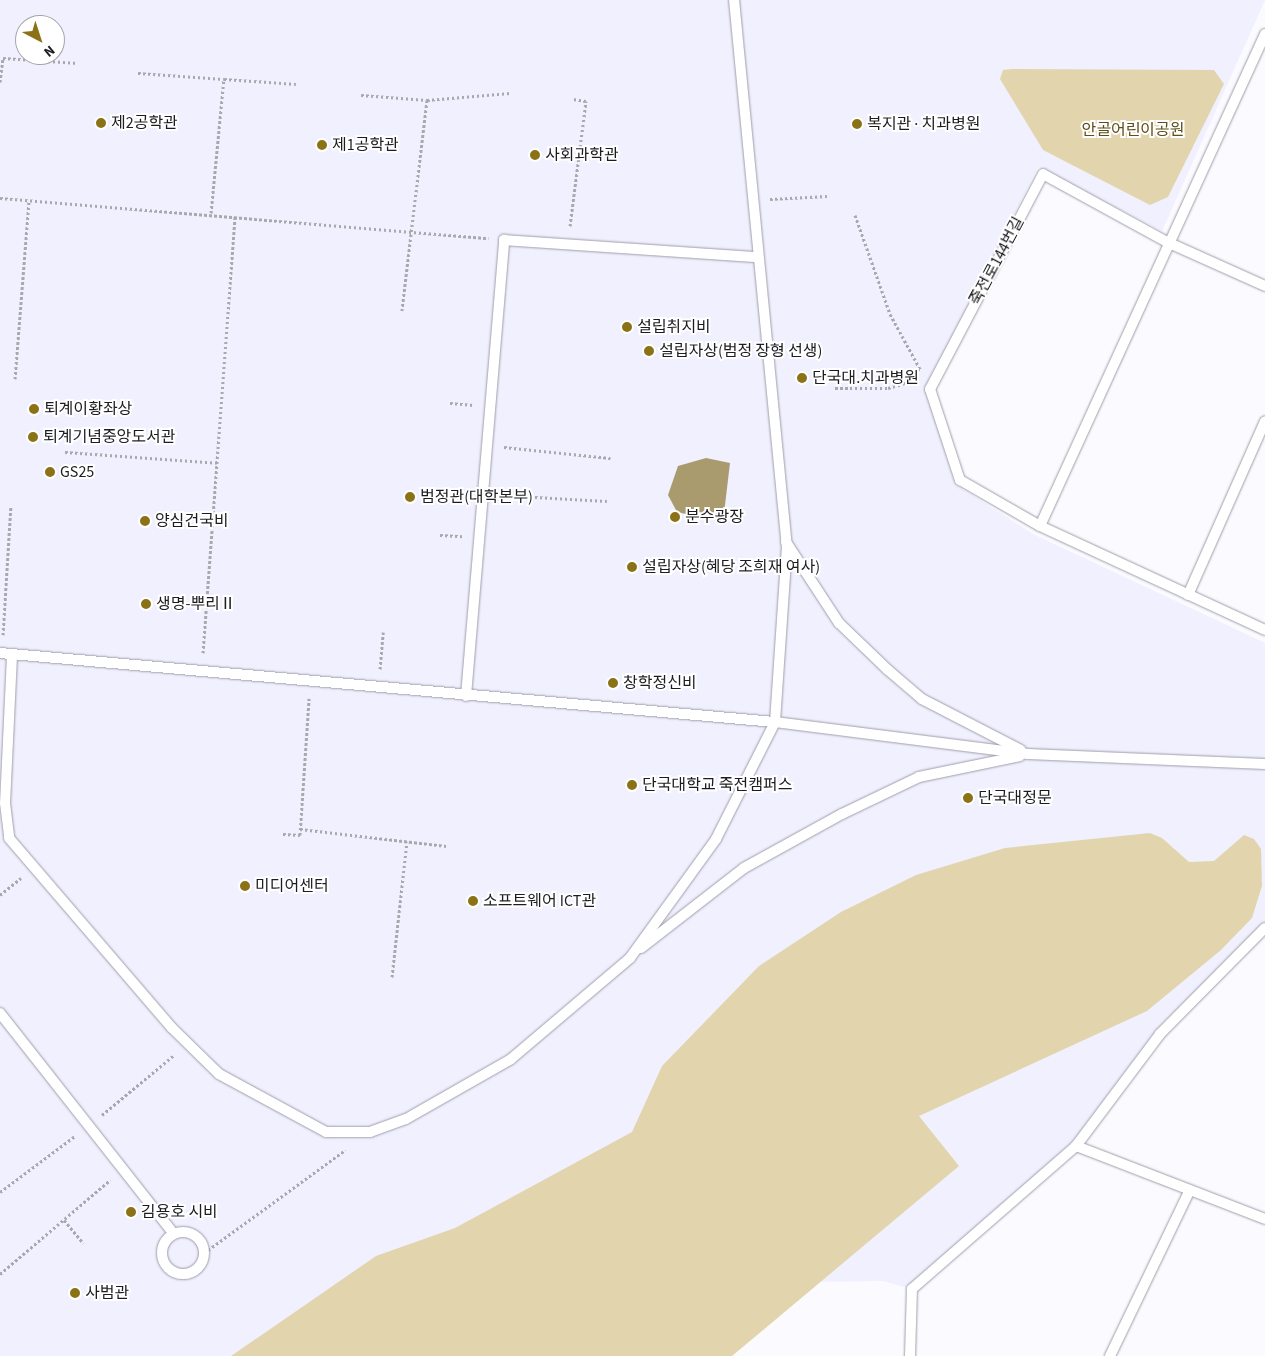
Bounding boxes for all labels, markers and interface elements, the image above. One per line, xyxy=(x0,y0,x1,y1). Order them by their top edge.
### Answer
north arrow xyxy=(15,15,65,65)
text: N xyxy=(39,40,59,61)
place label: 제2공학관 xyxy=(111,113,178,133)
place label: 복지관 · 치과병원 xyxy=(867,114,980,134)
marker: 제2공학관 xyxy=(95,117,107,129)
marker: 복지관 · 치과병원 xyxy=(851,118,863,130)
park label: 안골어린이공원 xyxy=(1081,120,1185,140)
place label: 제1공학관 xyxy=(332,135,399,155)
marker: 제1공학관 xyxy=(316,139,328,151)
place label: 사회과학관 xyxy=(545,145,619,165)
marker: 사회과학관 xyxy=(529,149,541,161)
street label: 죽전로144번길 xyxy=(966,213,1028,309)
place label: 설립취지비 xyxy=(637,317,711,337)
marker: 설립취지비 xyxy=(621,321,633,333)
place label: 설립자상(범정 장형 선생) xyxy=(659,341,822,361)
marker: 설립자상(범정 장형 선생) xyxy=(643,345,655,357)
place label: 단국대.치과병원 xyxy=(812,368,919,388)
marker: 단국대.치과병원 xyxy=(796,372,808,384)
place label: 퇴계이황좌상 xyxy=(44,399,132,419)
marker: 퇴계이황좌상 xyxy=(28,403,40,415)
place label: 퇴계기념중앙도서관 xyxy=(43,427,175,447)
marker: 퇴계기념중앙도서관 xyxy=(27,431,39,443)
place label: GS25 xyxy=(60,462,94,482)
marker: GS25 xyxy=(44,466,56,478)
place label: 범정관(대학본부) xyxy=(420,487,533,507)
marker: 범정관(대학본부) xyxy=(404,491,416,503)
place label: 분수광장 xyxy=(685,507,744,527)
place label: 양심건국비 xyxy=(155,511,229,531)
marker: 분수광장 xyxy=(669,511,681,523)
marker: 양심건국비 xyxy=(139,515,151,527)
place label: 설립자상(혜당 조희재 여사) xyxy=(642,557,820,577)
marker: 설립자상(혜당 조희재 여사) xyxy=(626,561,638,573)
place label: 생명-뿌리Ⅱ xyxy=(156,594,236,614)
marker: 생명-뿌리Ⅱ xyxy=(140,598,152,610)
place label: 창학정신비 xyxy=(623,673,697,693)
marker: 창학정신비 xyxy=(607,677,619,689)
place label: 단국대학교 죽전캠퍼스 xyxy=(642,775,792,795)
marker: 단국대학교 죽전캠퍼스 xyxy=(626,779,638,791)
place label: 단국대정문 xyxy=(978,788,1052,808)
marker: 단국대정문 xyxy=(962,792,974,804)
place label: 미디어센터 xyxy=(255,876,329,896)
marker: 미디어센터 xyxy=(239,880,251,892)
place label: 소프트웨어 ICT관 xyxy=(483,891,596,911)
marker: 소프트웨어 ICT관 xyxy=(467,895,479,907)
place label: 김용호 시비 xyxy=(141,1202,218,1222)
marker: 김용호 시비 xyxy=(125,1206,137,1218)
place label: 사범관 xyxy=(85,1283,129,1303)
marker: 사범관 xyxy=(69,1287,81,1299)

